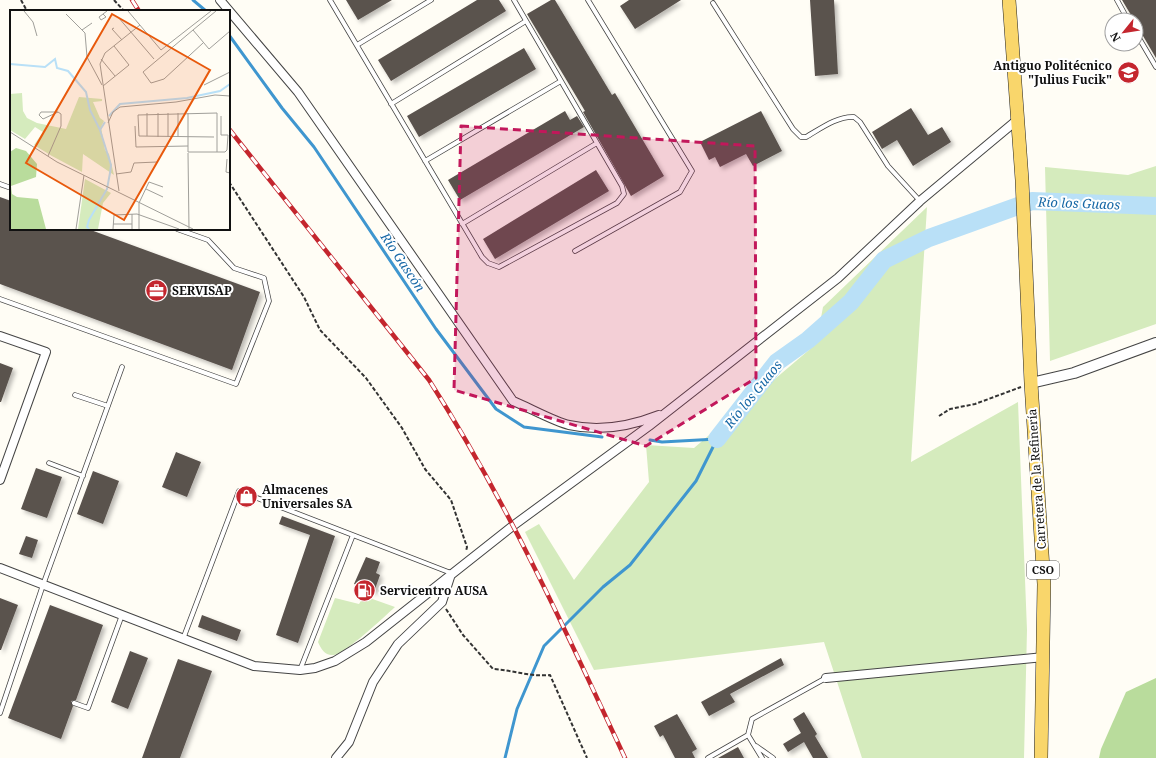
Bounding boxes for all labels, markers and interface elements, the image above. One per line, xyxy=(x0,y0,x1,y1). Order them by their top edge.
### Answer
inset map xyxy=(10,10,230,230)
north arrow xyxy=(1104,12,1144,52)
text: N xyxy=(1106,29,1124,45)
place label: Antiguo Politécnico "Julius Fucik" xyxy=(993,57,1112,88)
school or university icon: Antiguo Politécnico "Julius Fucik" xyxy=(1115,60,1141,86)
water label: Río los Guaos xyxy=(1037,193,1120,213)
water label: Río Gascón xyxy=(376,228,430,295)
office icon: SERVISAP xyxy=(144,278,170,304)
place label: SERVISAP xyxy=(172,282,232,299)
water label: Río los Guaos xyxy=(719,356,786,432)
street label: Carretera de la Refinería xyxy=(1023,408,1050,550)
place label: Almacenes Universales SA xyxy=(262,481,353,512)
shop icon: Almacenes Universales SA xyxy=(233,484,259,510)
road number: CSO xyxy=(1027,561,1059,579)
fuel station icon: Servicentro AUSA xyxy=(352,578,378,604)
place label: Servicentro AUSA xyxy=(380,582,489,599)

